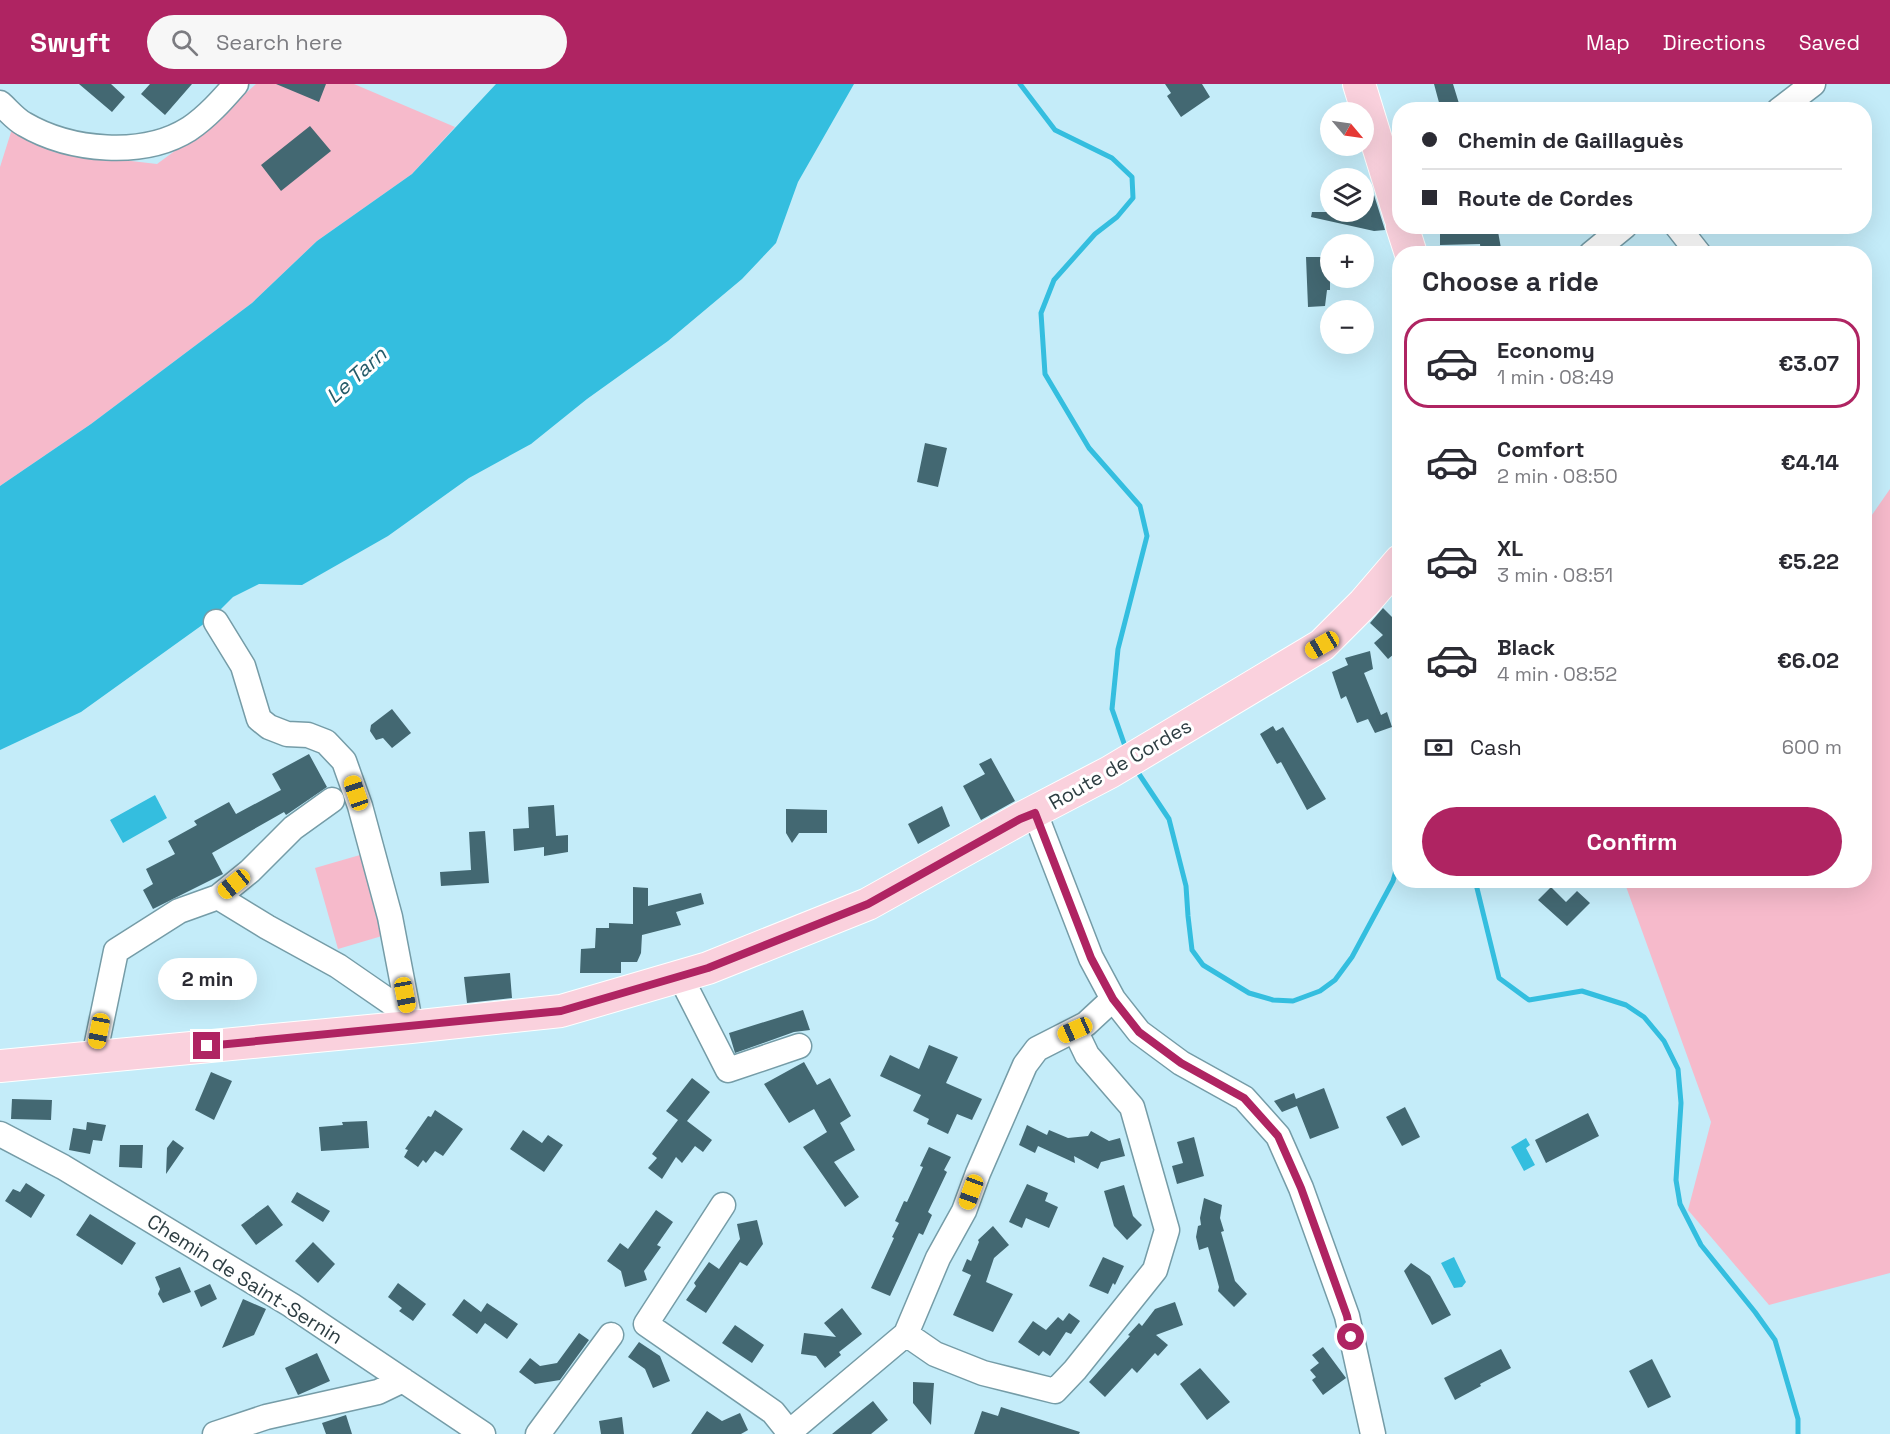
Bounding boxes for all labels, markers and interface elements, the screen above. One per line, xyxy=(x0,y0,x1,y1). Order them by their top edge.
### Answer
search box xyxy=(147,15,567,69)
text: Swyft xyxy=(30,24,111,60)
icon: search xyxy=(168,26,201,59)
text: Search here xyxy=(216,28,343,56)
text: Map xyxy=(1586,29,1630,56)
text: Directions xyxy=(1663,29,1766,56)
text: Saved xyxy=(1799,29,1860,56)
north arrow xyxy=(1320,102,1374,156)
map controls xyxy=(1320,102,1374,354)
text: Chemin de Gaillaguès xyxy=(1458,126,1684,154)
button: layers xyxy=(1320,168,1374,222)
text: Route de Cordes xyxy=(1458,184,1633,212)
button: + xyxy=(1320,234,1374,288)
text: Choose a ride xyxy=(1422,264,1599,299)
button: − xyxy=(1320,300,1374,354)
icon: car xyxy=(1425,336,1479,390)
text: Economy xyxy=(1497,336,1595,364)
water label: Le Tarn xyxy=(320,340,393,409)
text: €3.07 xyxy=(1778,349,1839,377)
text: 1 min · 08:49 xyxy=(1497,364,1614,390)
icon: car xyxy=(1425,435,1479,489)
text: Comfort xyxy=(1497,435,1585,463)
text: €4.14 xyxy=(1781,448,1839,476)
text: 2 min · 08:50 xyxy=(1497,463,1618,489)
icon: car xyxy=(1425,534,1479,588)
text: XL xyxy=(1497,534,1523,562)
text: €5.22 xyxy=(1778,547,1839,575)
text: 3 min · 08:51 xyxy=(1497,562,1613,588)
car xyxy=(1302,628,1342,662)
icon: car xyxy=(1425,633,1479,687)
text: Black xyxy=(1497,633,1555,661)
text: €6.02 xyxy=(1777,646,1839,674)
text: 4 min · 08:52 xyxy=(1497,661,1617,687)
street label: Route de Cordes xyxy=(1044,713,1196,815)
icon: cash xyxy=(1422,731,1455,764)
text: Cash xyxy=(1470,733,1522,761)
text: 600 m xyxy=(1782,734,1842,760)
car xyxy=(342,773,370,813)
button: Confirm xyxy=(1422,807,1842,876)
car xyxy=(214,866,254,902)
callout: 2 min xyxy=(158,959,256,1001)
text: 2 min xyxy=(182,966,233,992)
car xyxy=(393,976,417,1014)
car xyxy=(87,1012,111,1050)
car xyxy=(1055,1014,1095,1046)
route end xyxy=(193,1032,220,1059)
car xyxy=(956,1172,986,1212)
street label: Chemin de Saint-Sernin xyxy=(142,1208,348,1350)
route start xyxy=(1337,1323,1364,1350)

